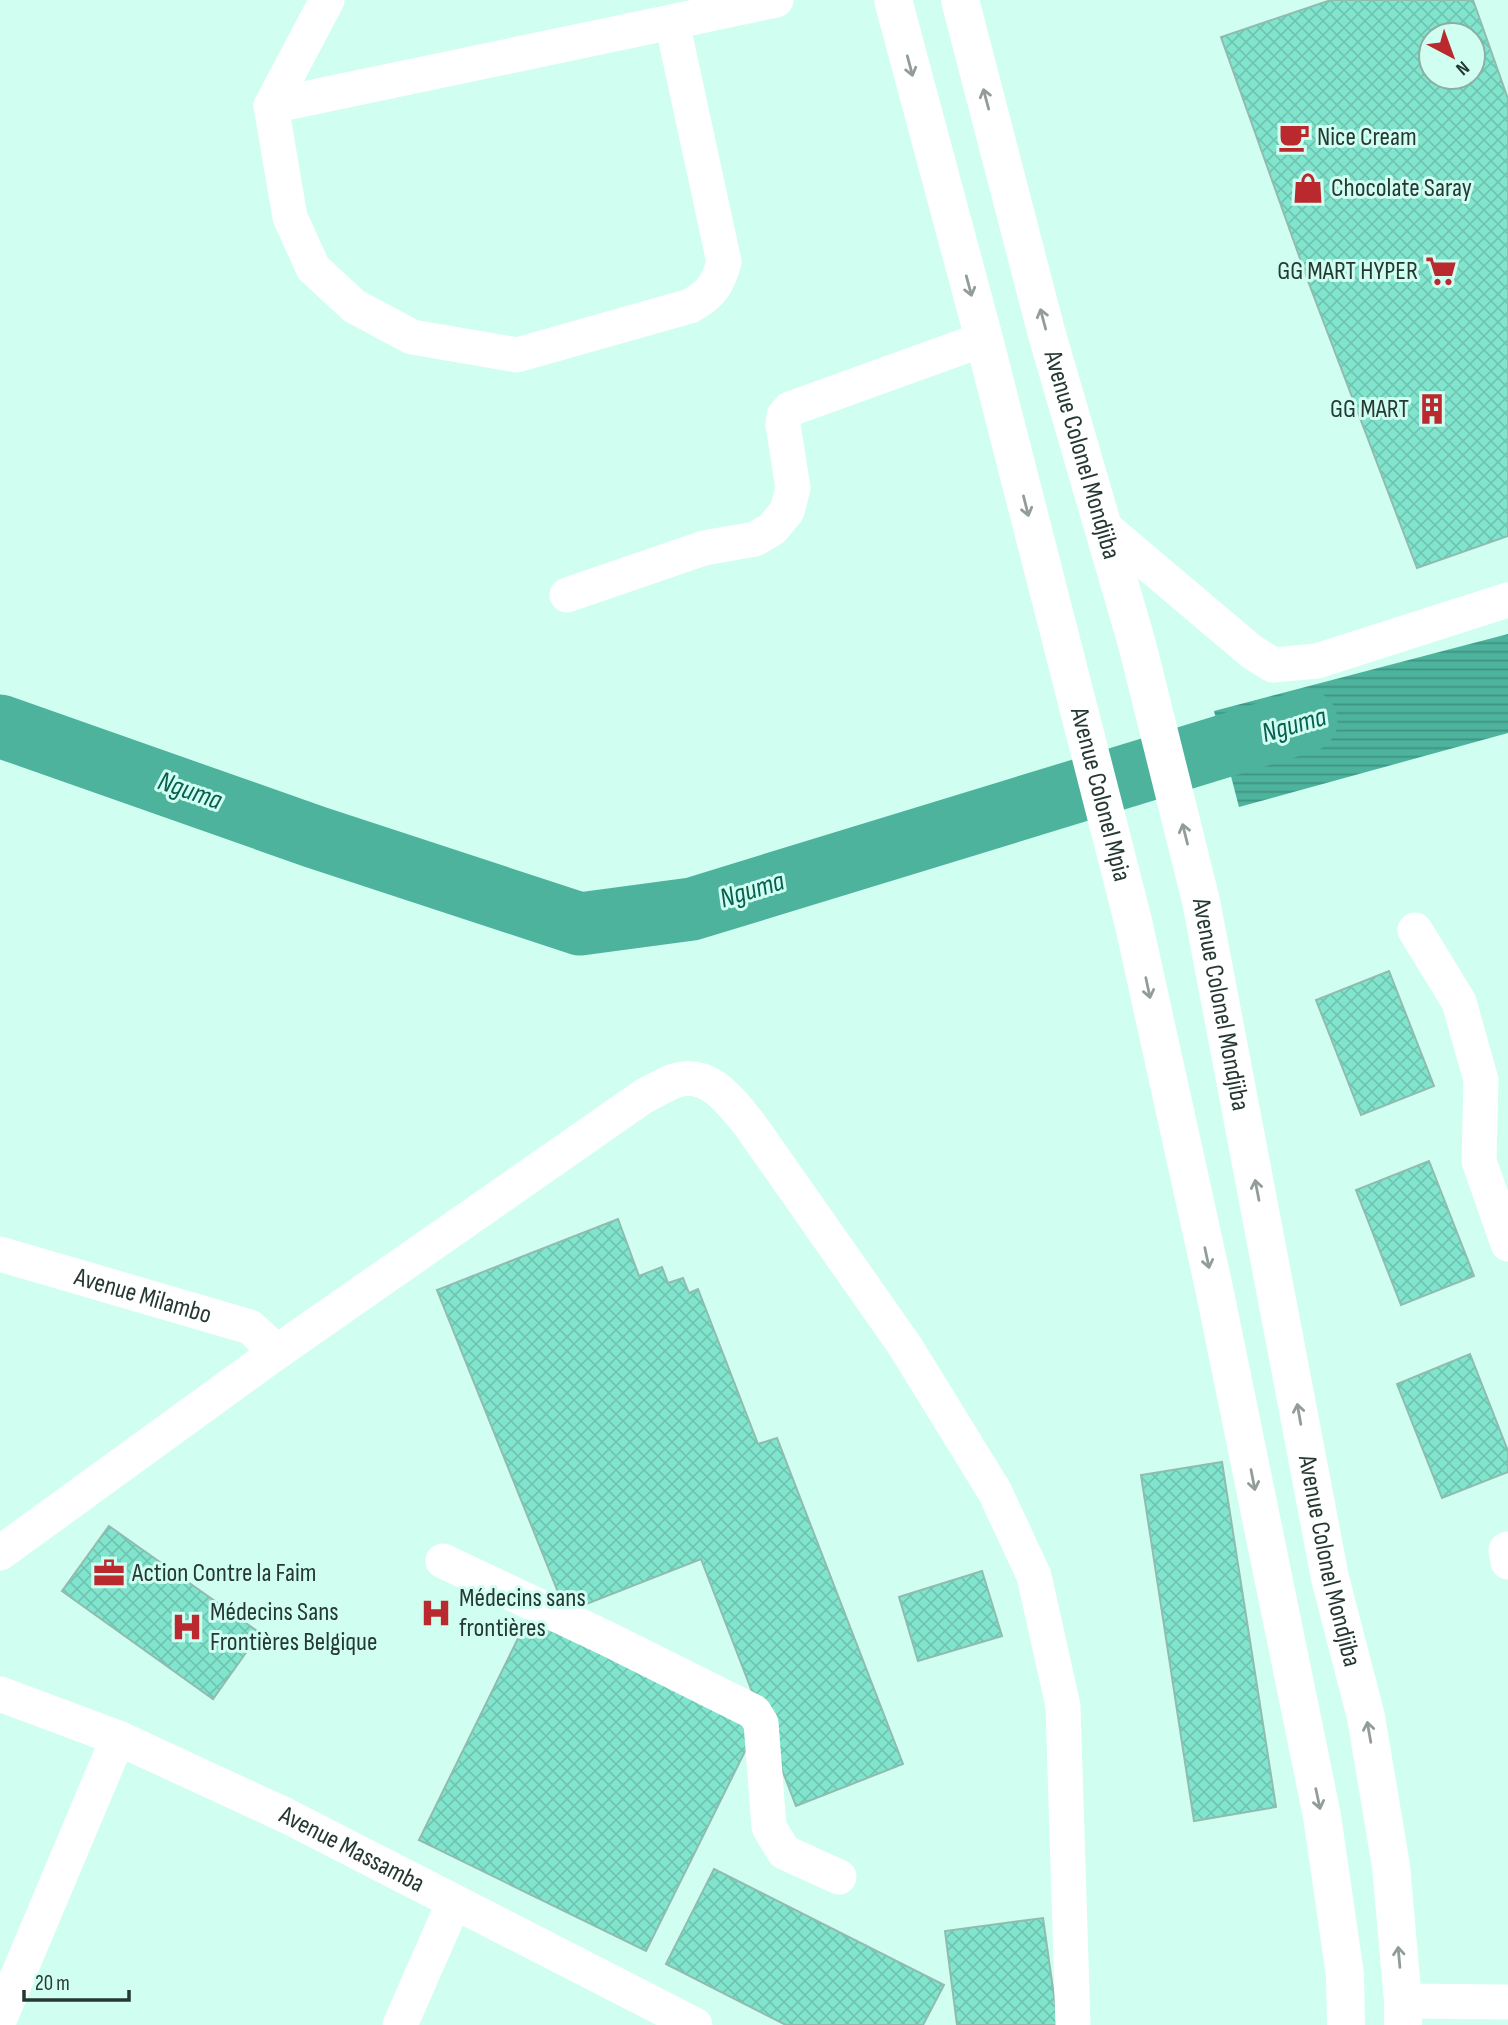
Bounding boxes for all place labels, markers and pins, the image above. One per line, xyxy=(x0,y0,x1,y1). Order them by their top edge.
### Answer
cafe icon: Nice Cream xyxy=(1277,120,1311,154)
place label: Nice Cream xyxy=(1317,122,1417,153)
shop icon: Chocolate Saray xyxy=(1291,171,1325,205)
place label: Chocolate Saray xyxy=(1331,173,1472,204)
supermarket icon: GG MART HYPER xyxy=(1424,254,1458,288)
place label: GG MART HYPER xyxy=(1277,256,1418,287)
building icon: GG MART xyxy=(1415,392,1449,426)
place label: GG MART xyxy=(1330,394,1409,425)
office icon: Action Contre la Faim xyxy=(92,1556,126,1590)
place label: Action Contre la Faim xyxy=(131,1558,317,1589)
place label: Médecins sans frontières xyxy=(459,1583,586,1644)
hospital icon: Médecins sans frontières xyxy=(419,1596,453,1630)
place label: Médecins Sans Frontières Belgique xyxy=(210,1597,377,1658)
hospital icon: Médecins Sans Frontières Belgique xyxy=(170,1610,204,1644)

